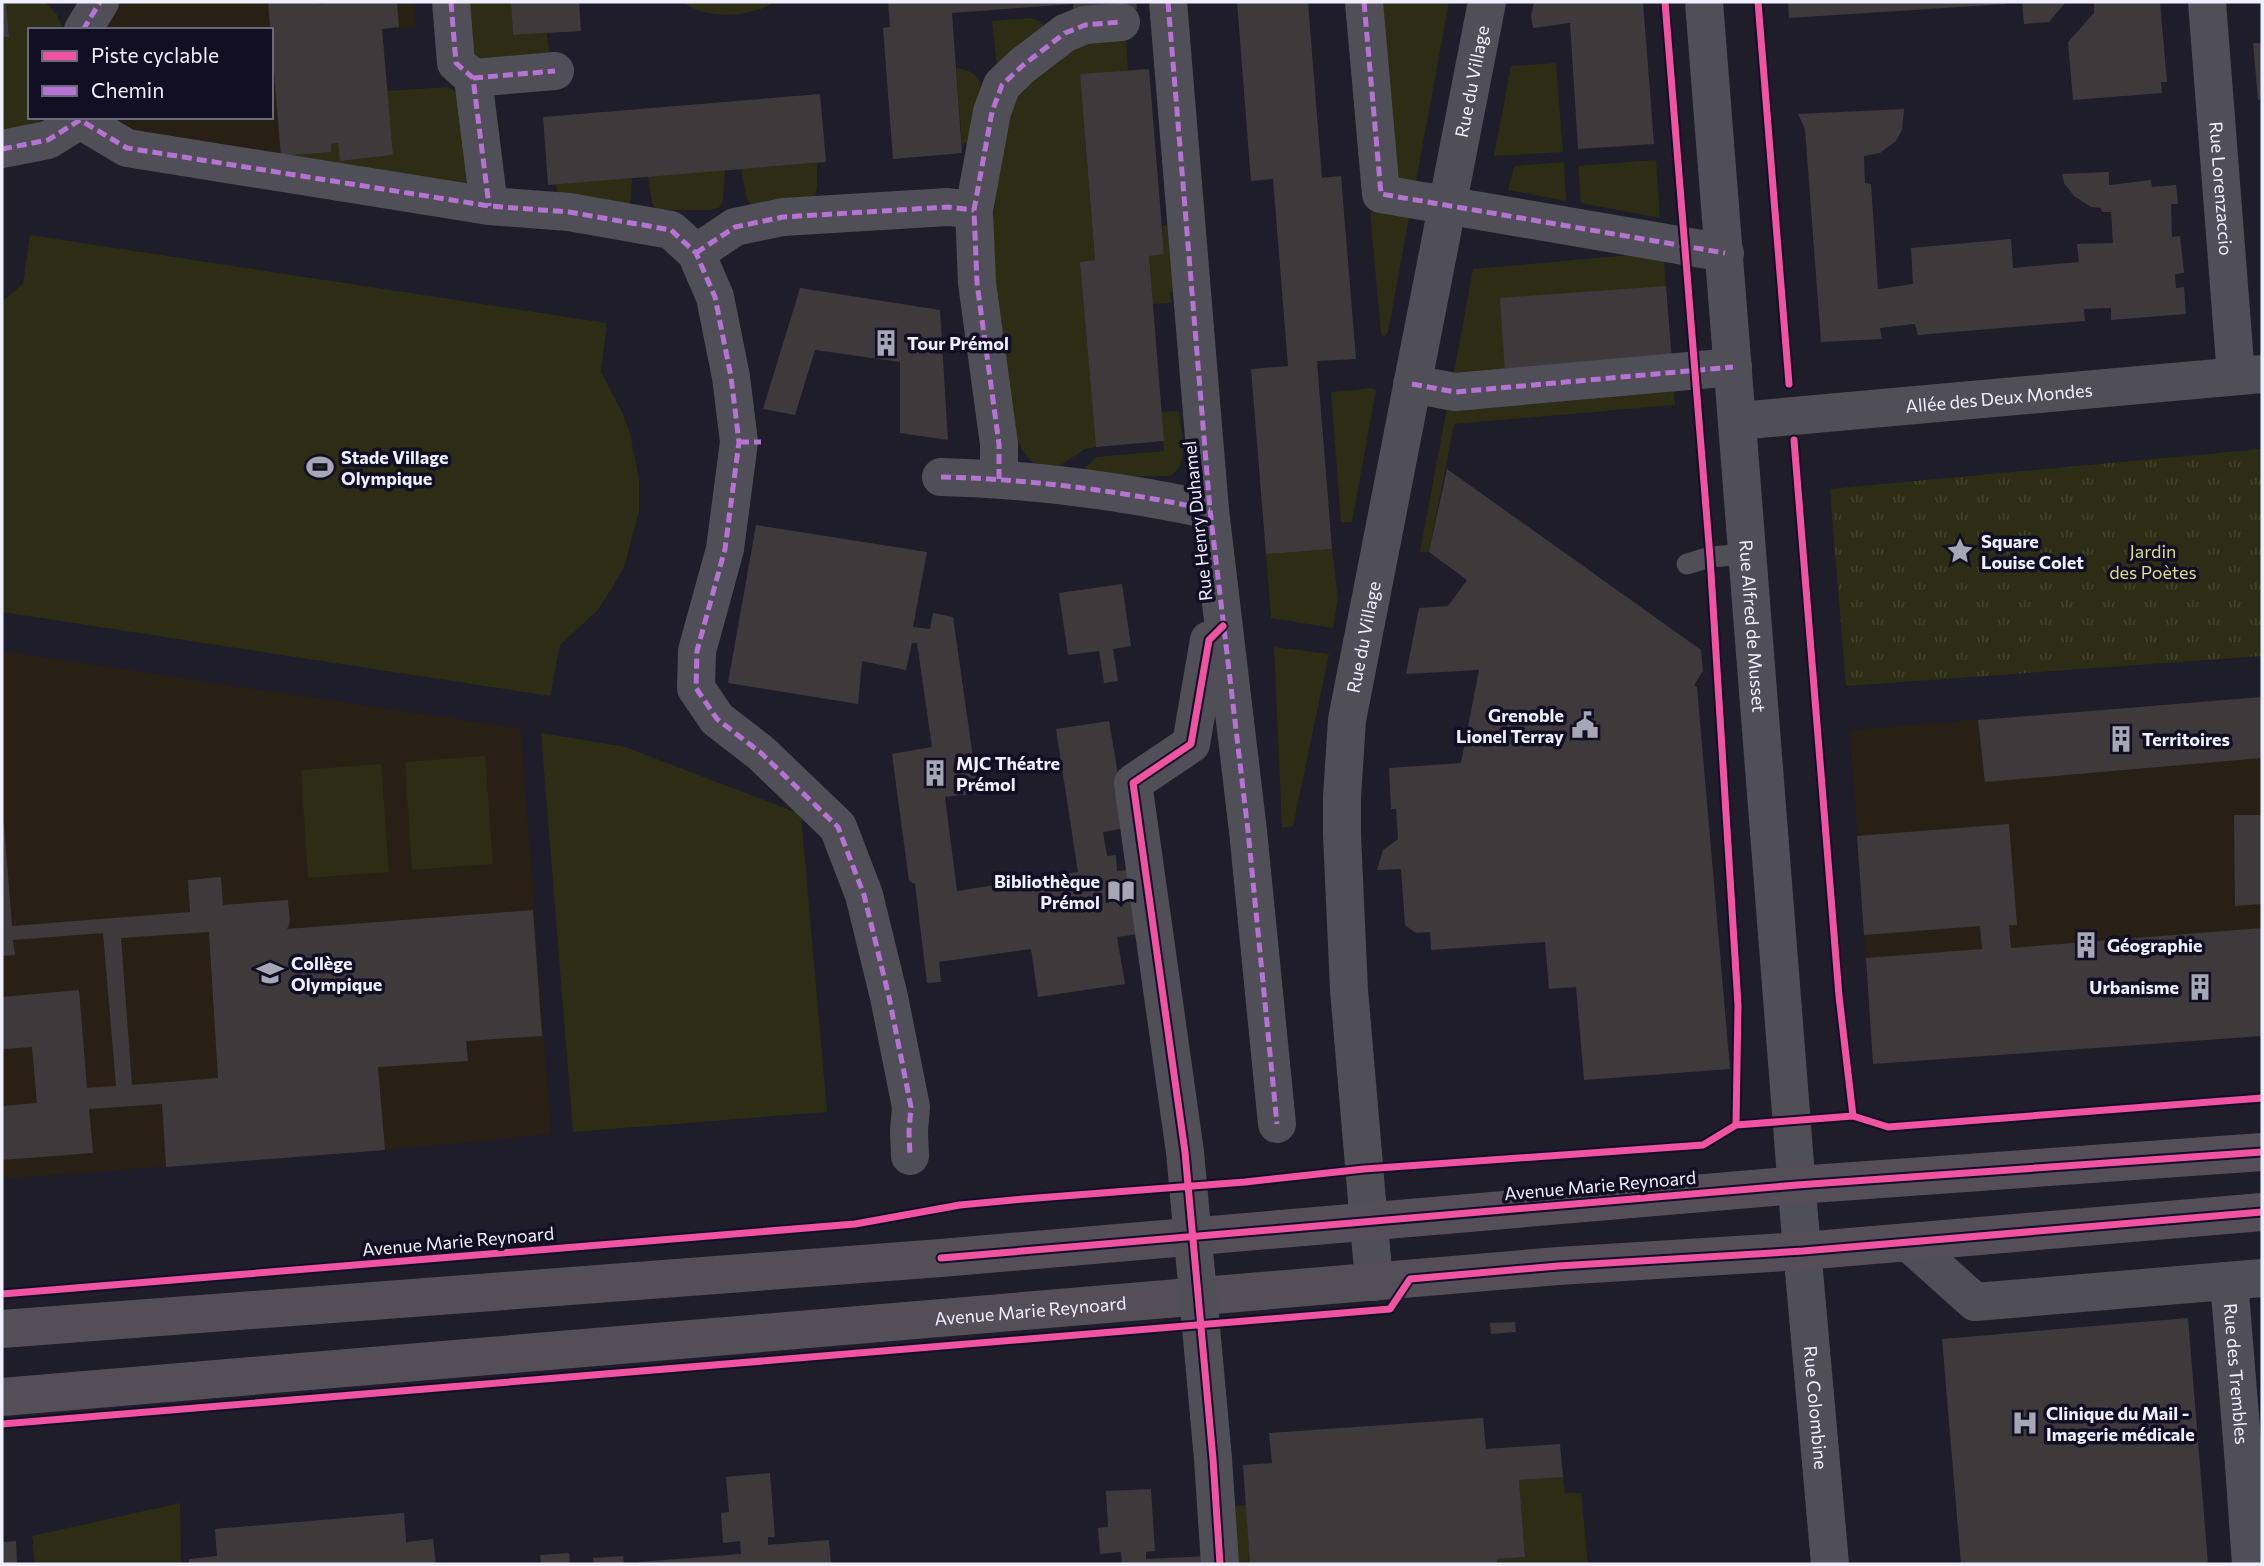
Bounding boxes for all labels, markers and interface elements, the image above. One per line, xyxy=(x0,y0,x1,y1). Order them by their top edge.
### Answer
street label: Rue du Village xyxy=(1450,24,1493,139)
legend xyxy=(28,28,273,119)
text: Piste cyclable xyxy=(91,42,219,67)
text: Chemin xyxy=(91,77,164,102)
street label: Rue Lorenzaccio xyxy=(2205,121,2238,256)
building icon: Tour Prémol xyxy=(871,328,901,358)
place label: Tour Prémol xyxy=(907,332,1009,354)
street label: Allée des Deux Mondes xyxy=(1904,378,2093,417)
street label: Rue Henry Duhamel xyxy=(1178,440,1216,602)
place label: Stade Village Olympique xyxy=(341,446,448,489)
sports icon: Stade Village Olympique xyxy=(305,452,335,482)
place label: Square Louise Colet xyxy=(1981,530,2084,573)
place icon: Square Louise Colet xyxy=(1945,536,1975,566)
street label: Rue Alfred de Musset xyxy=(1735,539,1771,713)
park label: Jardin des Poètes xyxy=(2109,540,2197,583)
street label: Rue du Village xyxy=(1342,579,1385,695)
place label: Grenoble Lionel Terray xyxy=(1456,704,1564,747)
public building icon: Grenoble Lionel Terray xyxy=(1570,710,1600,740)
building icon: Territoires xyxy=(2106,724,2136,754)
place label: Territoires xyxy=(2142,728,2230,750)
place label: MJC Théatre Prémol xyxy=(956,752,1060,795)
building icon: MJC Théatre Prémol xyxy=(920,758,950,788)
place label: Bibliothèque Prémol xyxy=(994,870,1100,913)
library icon: Bibliothèque Prémol xyxy=(1106,876,1136,906)
building icon: Géographie xyxy=(2071,930,2101,960)
place label: Géographie xyxy=(2107,934,2203,956)
place label: Collège Olympique xyxy=(291,952,382,995)
school or university icon: Collège Olympique xyxy=(255,958,285,988)
building icon: Urbanisme xyxy=(2185,972,2215,1002)
place label: Urbanisme xyxy=(2089,976,2179,998)
street label: Avenue Marie Reynoard xyxy=(1503,1166,1697,1204)
street label: Avenue Marie Reynoard xyxy=(361,1222,555,1260)
street label: Avenue Marie Reynoard xyxy=(933,1291,1127,1329)
street label: Rue des Trembles xyxy=(2220,1302,2253,1445)
street label: Rue Colombine xyxy=(1800,1345,1833,1470)
place label: Clinique du Mail - Imagerie médicale xyxy=(2046,1402,2195,1445)
hospital icon: Clinique du Mail - Imagerie médicale xyxy=(2010,1408,2040,1438)

